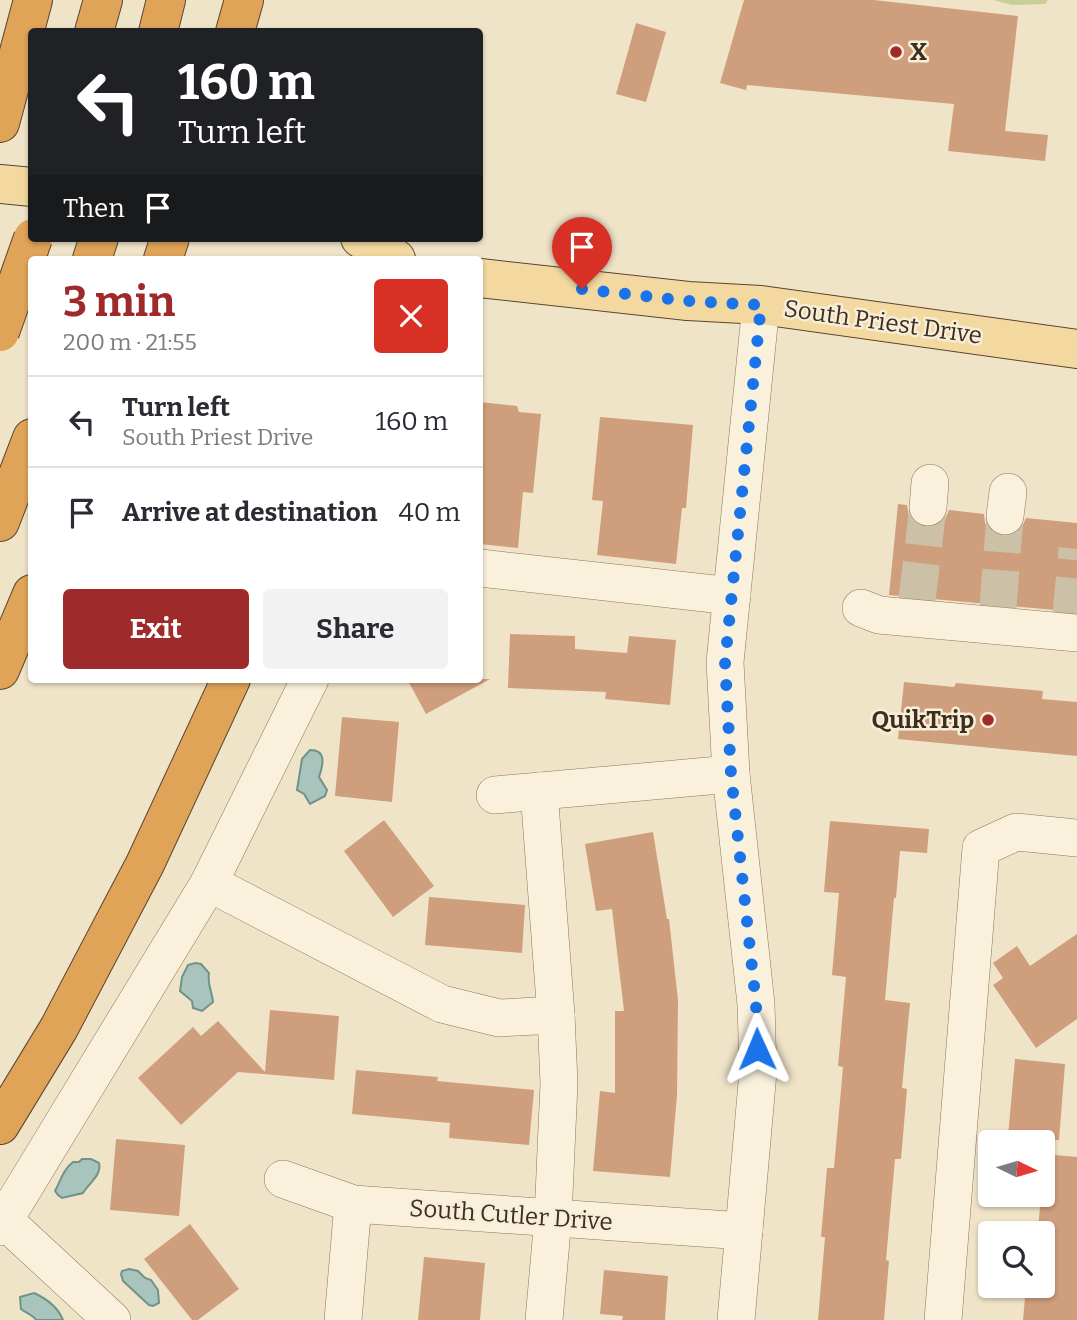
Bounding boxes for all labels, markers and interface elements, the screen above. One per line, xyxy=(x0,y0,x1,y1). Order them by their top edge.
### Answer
place label: X xyxy=(910,38,927,66)
marker: X xyxy=(888,44,904,60)
text: 160 m xyxy=(178,53,315,112)
icon: left xyxy=(63,56,154,147)
text: Turn left xyxy=(178,113,306,151)
icon: arrive xyxy=(139,189,177,227)
text: Then xyxy=(63,193,125,224)
pin xyxy=(552,217,612,289)
icon: arrive xyxy=(563,228,601,266)
text: 3 min xyxy=(63,277,175,327)
button: close xyxy=(374,279,448,353)
street label: South Priest Drive xyxy=(782,294,984,350)
text: 200 m · 21:55 xyxy=(63,328,197,356)
text: Turn left xyxy=(122,392,230,423)
icon: left xyxy=(63,403,101,441)
text: 160 m xyxy=(376,406,448,437)
text: South Priest Drive xyxy=(122,423,313,451)
icon: arrive xyxy=(63,494,101,532)
text: Arrive at destination xyxy=(122,497,377,528)
text: 40 m xyxy=(398,497,460,528)
button: Exit xyxy=(63,589,249,669)
button: Share xyxy=(263,589,448,669)
place label: QuikTrip xyxy=(872,706,974,734)
marker: QuikTrip xyxy=(980,712,996,728)
position arrow xyxy=(720,1012,794,1086)
north arrow xyxy=(978,1130,1055,1208)
map controls xyxy=(978,1130,1055,1298)
street label: South Cutler Drive xyxy=(408,1194,614,1236)
button: search xyxy=(978,1221,1055,1298)

